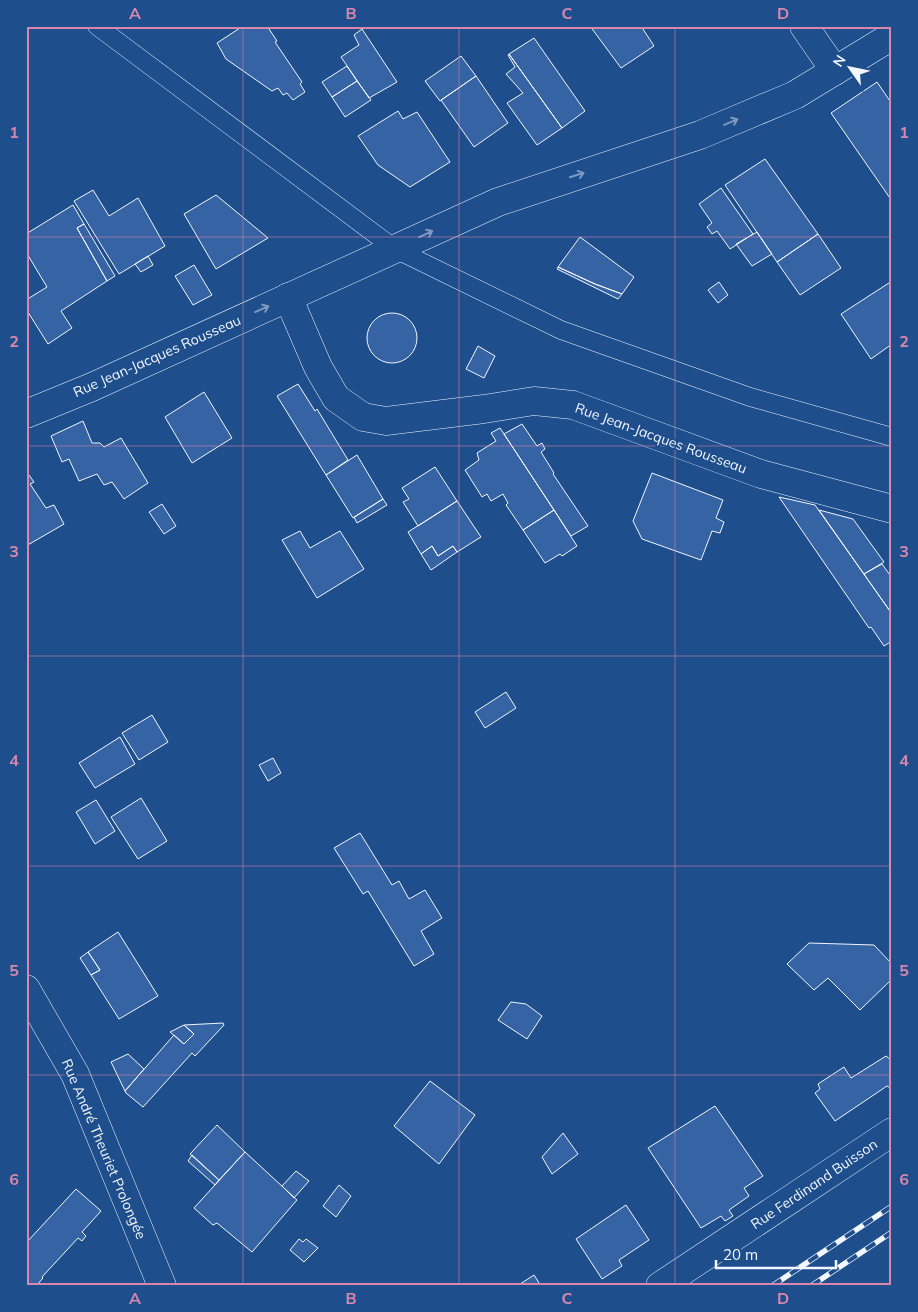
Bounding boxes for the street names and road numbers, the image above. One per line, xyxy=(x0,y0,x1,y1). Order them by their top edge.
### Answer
street label: Rue Jean-Jacques Rousseau xyxy=(70,311,244,401)
street label: Rue Jean-Jacques Rousseau xyxy=(573,398,749,478)
street label: Rue André Theuriet Prolongée xyxy=(58,1056,150,1242)
street label: Rue Ferdinand Buisson xyxy=(747,1135,881,1233)

